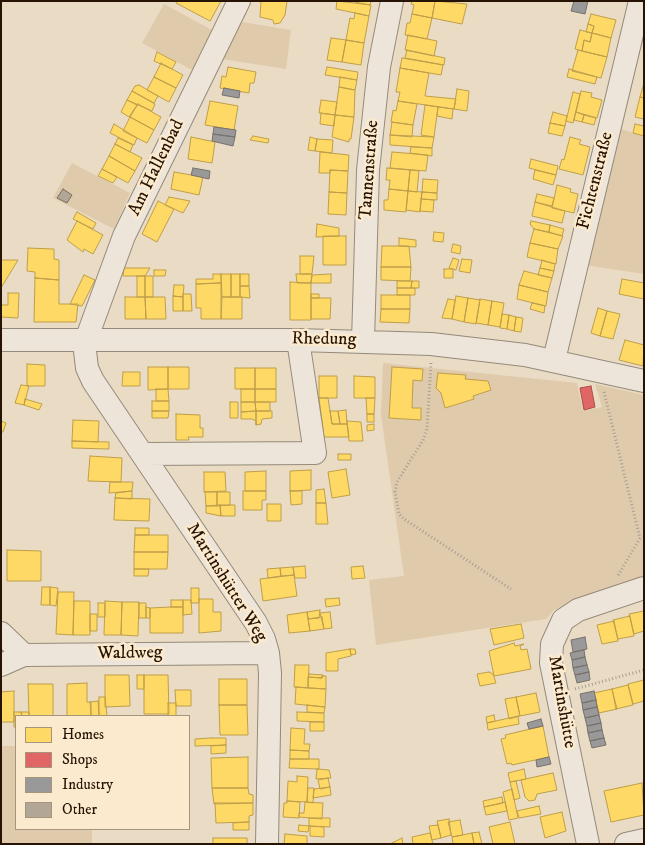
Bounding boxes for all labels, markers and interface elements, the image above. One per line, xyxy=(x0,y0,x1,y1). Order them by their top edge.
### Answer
street label: Am Hallenbad xyxy=(124,116,190,220)
street label: Tannenstraße xyxy=(356,120,384,220)
street label: Fichtenstraße xyxy=(573,130,619,232)
street label: Rhedung xyxy=(291,329,357,351)
street label: Martinshütter Weg xyxy=(181,520,271,646)
street label: Waldweg xyxy=(97,643,163,665)
street label: Martinshütte xyxy=(542,654,580,750)
legend xyxy=(15,715,190,830)
text: Homes xyxy=(62,725,104,744)
text: Shops xyxy=(62,750,98,769)
text: Industry xyxy=(62,775,113,794)
text: Other xyxy=(62,800,97,819)

